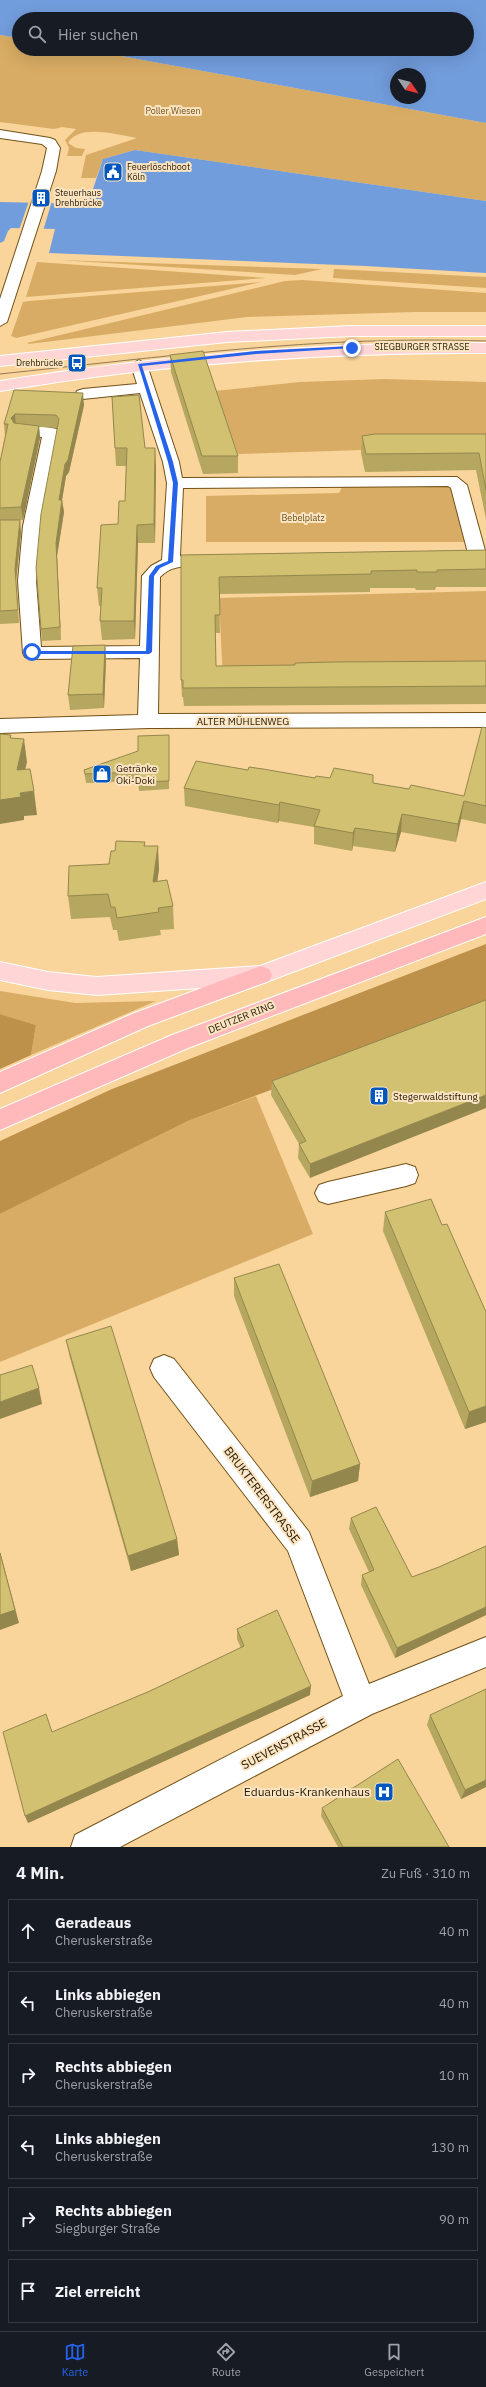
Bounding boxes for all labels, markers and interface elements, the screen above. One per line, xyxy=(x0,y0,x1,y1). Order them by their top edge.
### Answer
search box xyxy=(12,12,474,56)
icon: search xyxy=(26,23,48,45)
text: Hier suchen xyxy=(58,25,138,44)
north arrow xyxy=(390,68,426,104)
park label: Poller Wiesen xyxy=(145,105,201,116)
public building icon: Feuerlöschboot Köln xyxy=(102,161,124,183)
place label: Feuerlöschboot Köln xyxy=(127,161,190,182)
building icon: Steuerhaus Drehbrücke xyxy=(30,187,52,209)
place label: Steuerhaus Drehbrücke xyxy=(55,187,102,208)
route end xyxy=(343,339,361,357)
street label: SIEGBURGER STRASSE xyxy=(375,341,469,352)
bus stop icon: Drehbrücke xyxy=(66,352,88,374)
place label: Drehbrücke xyxy=(16,357,63,368)
park label: Bebelplatz xyxy=(281,512,325,523)
route start xyxy=(23,643,41,661)
street label: ALTER MÜHLENWEG xyxy=(197,715,289,728)
place label: Getränke Oki-Doki xyxy=(116,762,158,787)
shop icon: Getränke Oki-Doki xyxy=(91,763,113,785)
street label: DEUTZER RING xyxy=(206,998,276,1037)
building icon: Stegerwaldstiftung xyxy=(368,1085,390,1107)
place label: Stegerwaldstiftung xyxy=(393,1090,479,1103)
street label: BRUKTERERSTRASSE xyxy=(221,1443,304,1546)
street label: SUEVENSTRASSE xyxy=(238,1715,329,1772)
hospital icon: Eduardus-Krankenhaus xyxy=(373,1781,395,1803)
place label: Eduardus-Krankenhaus xyxy=(244,1784,370,1799)
text: 4 Min. xyxy=(16,1862,64,1884)
text: Zu Fuß · 310 m xyxy=(381,1865,470,1882)
text: Geradeaus xyxy=(55,1913,131,1932)
icon: ahead xyxy=(17,1920,39,1942)
text: 40 m xyxy=(439,1923,469,1940)
text: Cheruskerstraße xyxy=(55,1932,153,1949)
text: Links abbiegen xyxy=(55,1985,161,2004)
icon: left xyxy=(17,1992,39,2014)
text: 40 m xyxy=(439,1995,469,2012)
text: Cheruskerstraße xyxy=(55,2004,153,2021)
text: Rechts abbiegen xyxy=(55,2057,172,2076)
icon: right xyxy=(17,2064,39,2086)
text: 10 m xyxy=(439,2067,469,2084)
text: Cheruskerstraße xyxy=(55,2076,153,2093)
text: Links abbiegen xyxy=(55,2129,161,2148)
icon: left xyxy=(17,2136,39,2158)
text: 130 m xyxy=(431,2139,469,2156)
text: Cheruskerstraße xyxy=(55,2148,153,2165)
text: Rechts abbiegen xyxy=(55,2201,172,2220)
icon: right xyxy=(17,2208,39,2230)
text: 90 m xyxy=(439,2211,469,2228)
text: Siegburger Straße xyxy=(55,2220,160,2237)
icon: arrive xyxy=(17,2280,39,2302)
text: Ziel erreicht xyxy=(55,2282,141,2301)
tab: Karte xyxy=(62,2341,88,2379)
tab: Route xyxy=(212,2341,241,2379)
tab: Gespeichert xyxy=(364,2341,424,2379)

